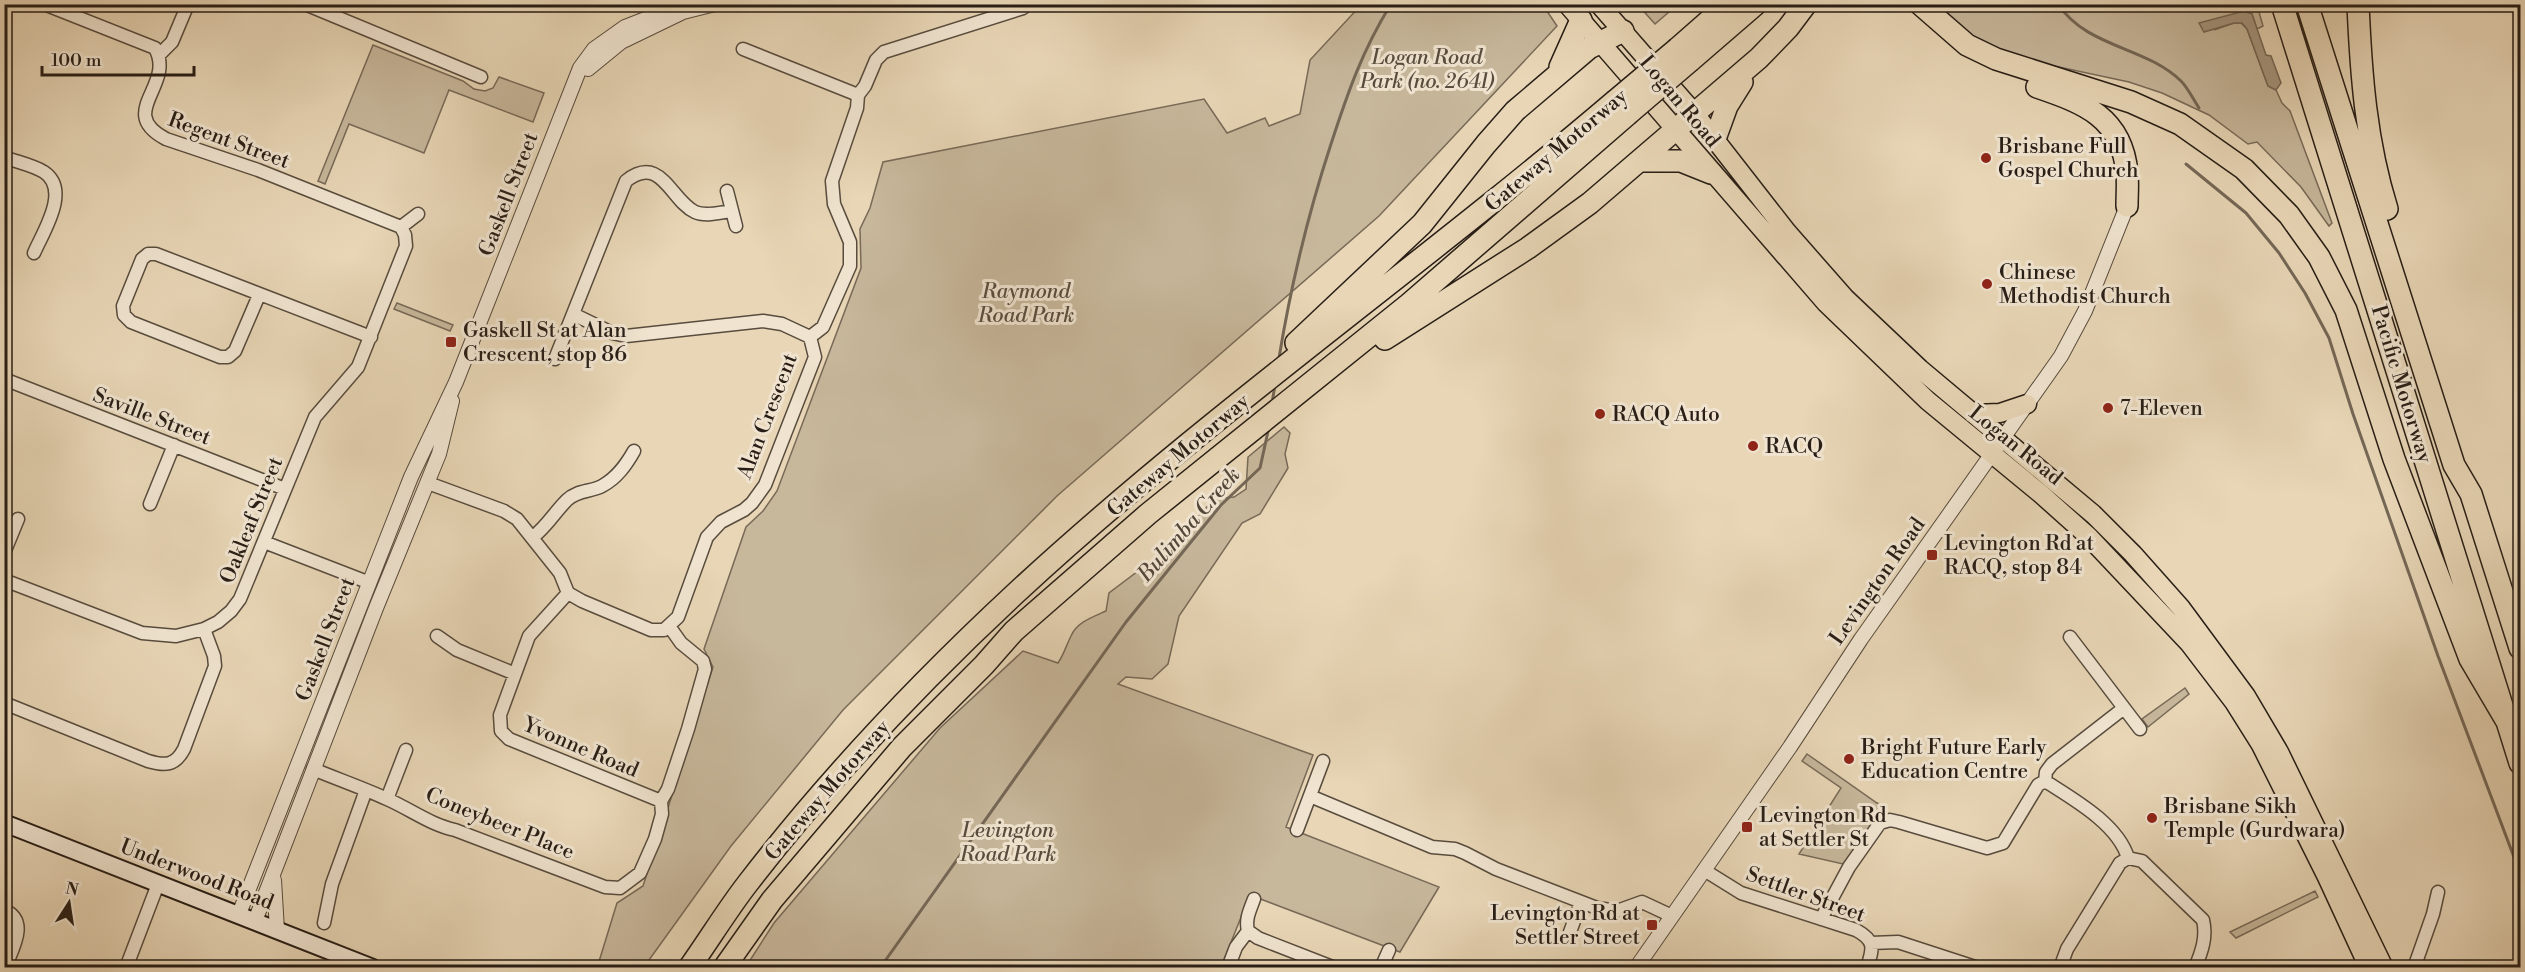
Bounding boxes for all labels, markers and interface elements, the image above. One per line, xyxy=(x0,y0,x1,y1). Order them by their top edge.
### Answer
scale bar xyxy=(42,39,194,77)
park label: Logan Road Park (no. 2641) xyxy=(1359,45,1495,95)
text: 100 m xyxy=(51,49,102,72)
street label: Logan Road xyxy=(1633,50,1725,153)
street label: Gateway Motorway xyxy=(1480,83,1634,218)
street label: Regent Street xyxy=(164,107,294,175)
street label: Gaskell Street xyxy=(473,128,545,260)
place label: Brisbane Full Gospel Church xyxy=(1997,134,2139,184)
marker: Brisbane Full Gospel Church xyxy=(1979,151,1993,165)
place label: Chinese Methodist Church xyxy=(1999,260,2171,310)
marker: Chinese Methodist Church xyxy=(1980,277,1994,291)
park label: Raymond Road Park xyxy=(977,279,1074,329)
street label: Pacific Motorway xyxy=(2365,302,2438,467)
place label: Gaskell St at Alan Crescent, stop 86 xyxy=(463,318,627,368)
marker: Gaskell St at Alan Crescent, stop 86 xyxy=(444,335,458,349)
street label: Alan Crescent xyxy=(732,349,804,484)
street label: Saville Street xyxy=(89,383,215,452)
street label: Gateway Motorway xyxy=(1102,388,1256,523)
place label: 7-Eleven xyxy=(2120,396,2203,422)
street label: Logan Road xyxy=(1963,400,2067,491)
marker: 7-Eleven xyxy=(2101,401,2115,415)
place label: RACQ Auto xyxy=(1612,402,1720,428)
marker: RACQ Auto xyxy=(1593,407,1607,421)
place label: RACQ xyxy=(1765,434,1823,460)
marker: RACQ xyxy=(1746,439,1760,453)
street label: Oakleaf Street xyxy=(215,453,289,588)
water label: Bulimba Creek xyxy=(1131,462,1246,589)
street label: Levington Road xyxy=(1824,513,1931,650)
place label: Levington Rd at RACQ, stop 84 xyxy=(1944,531,2094,581)
marker: Levington Rd at RACQ, stop 84 xyxy=(1925,548,1939,562)
street label: Gaskell Street xyxy=(290,573,362,705)
street label: Yvonne Road xyxy=(518,712,642,784)
street label: Gateway Motorway xyxy=(760,714,896,866)
place label: Bright Future Early Education Centre xyxy=(1860,735,2047,785)
marker: Bright Future Early Education Centre xyxy=(1842,752,1856,766)
street label: Coneybeer Place xyxy=(421,782,578,866)
place label: Brisbane Sikh Temple (Gurdwara) xyxy=(2163,794,2345,844)
place label: Levington Rd at Settler St xyxy=(1759,803,1887,853)
marker: Brisbane Sikh Temple (Gurdwara) xyxy=(2145,811,2159,825)
park label: Levington Road Park xyxy=(959,818,1056,868)
marker: Levington Rd at Settler St xyxy=(1740,820,1754,834)
street label: Underwood Road xyxy=(116,834,277,916)
street label: Settler Street xyxy=(1742,861,1869,929)
north arrow xyxy=(39,873,99,933)
text: N xyxy=(64,878,81,900)
place label: Levington Rd at Settler Street xyxy=(1490,901,1641,951)
marker: Levington Rd at Settler Street xyxy=(1645,918,1659,932)

